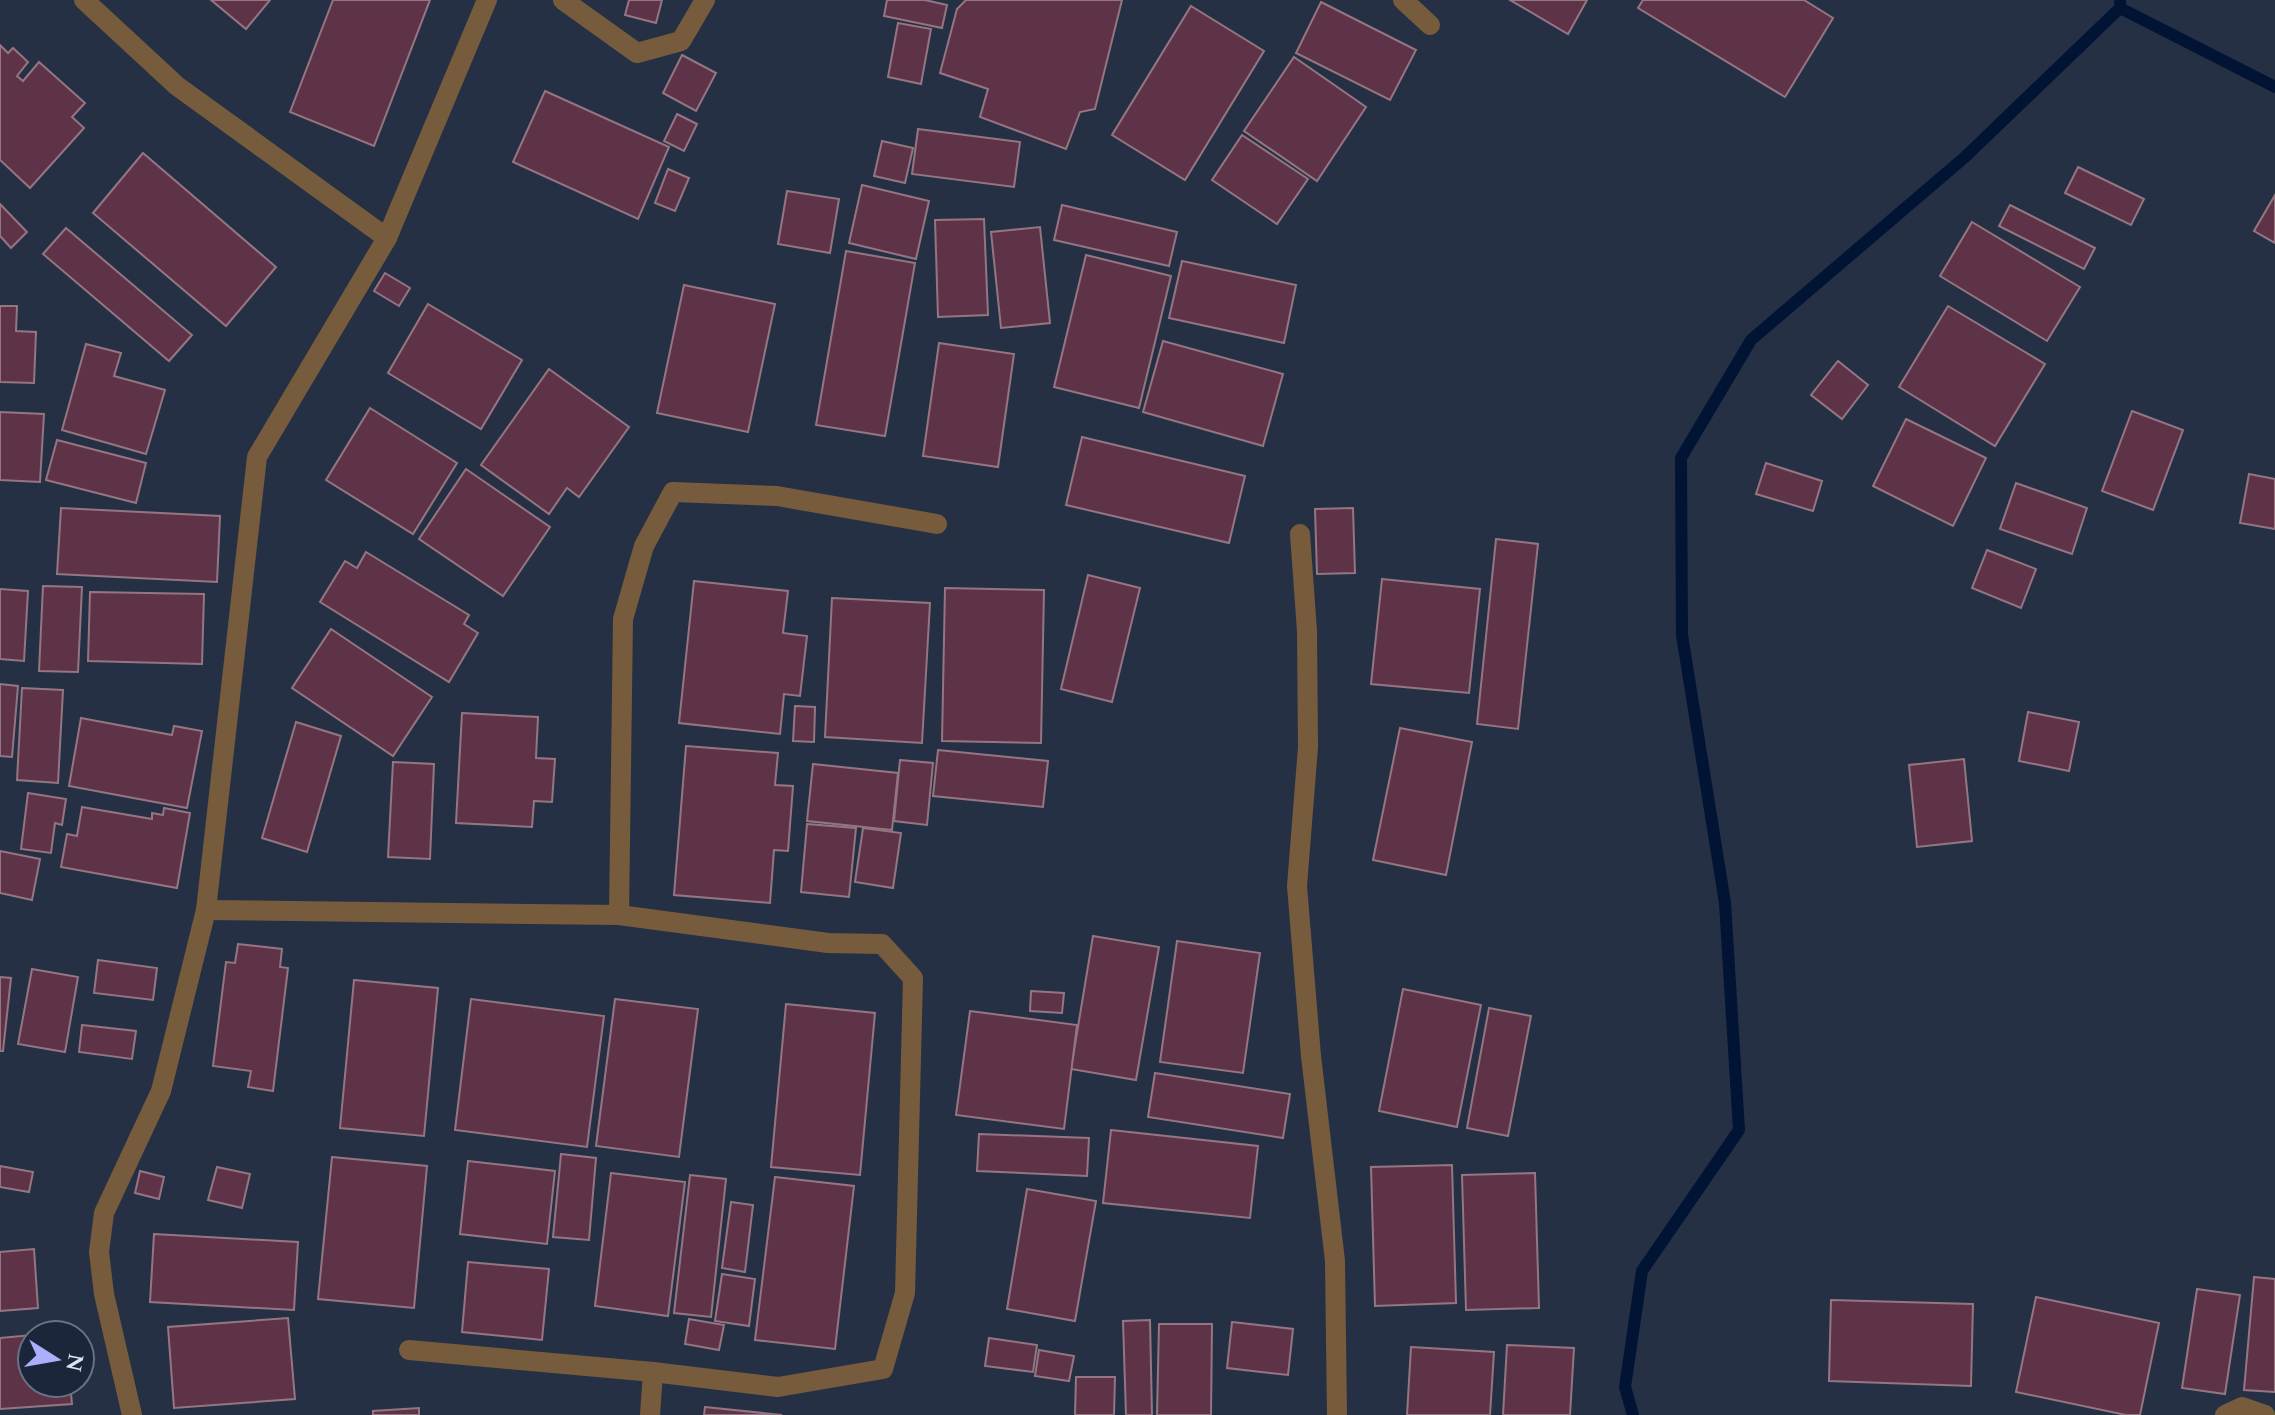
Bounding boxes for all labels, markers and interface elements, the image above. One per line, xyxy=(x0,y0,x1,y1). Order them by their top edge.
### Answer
north arrow xyxy=(16,1319,96,1399)
text: N xyxy=(56,1351,92,1375)

